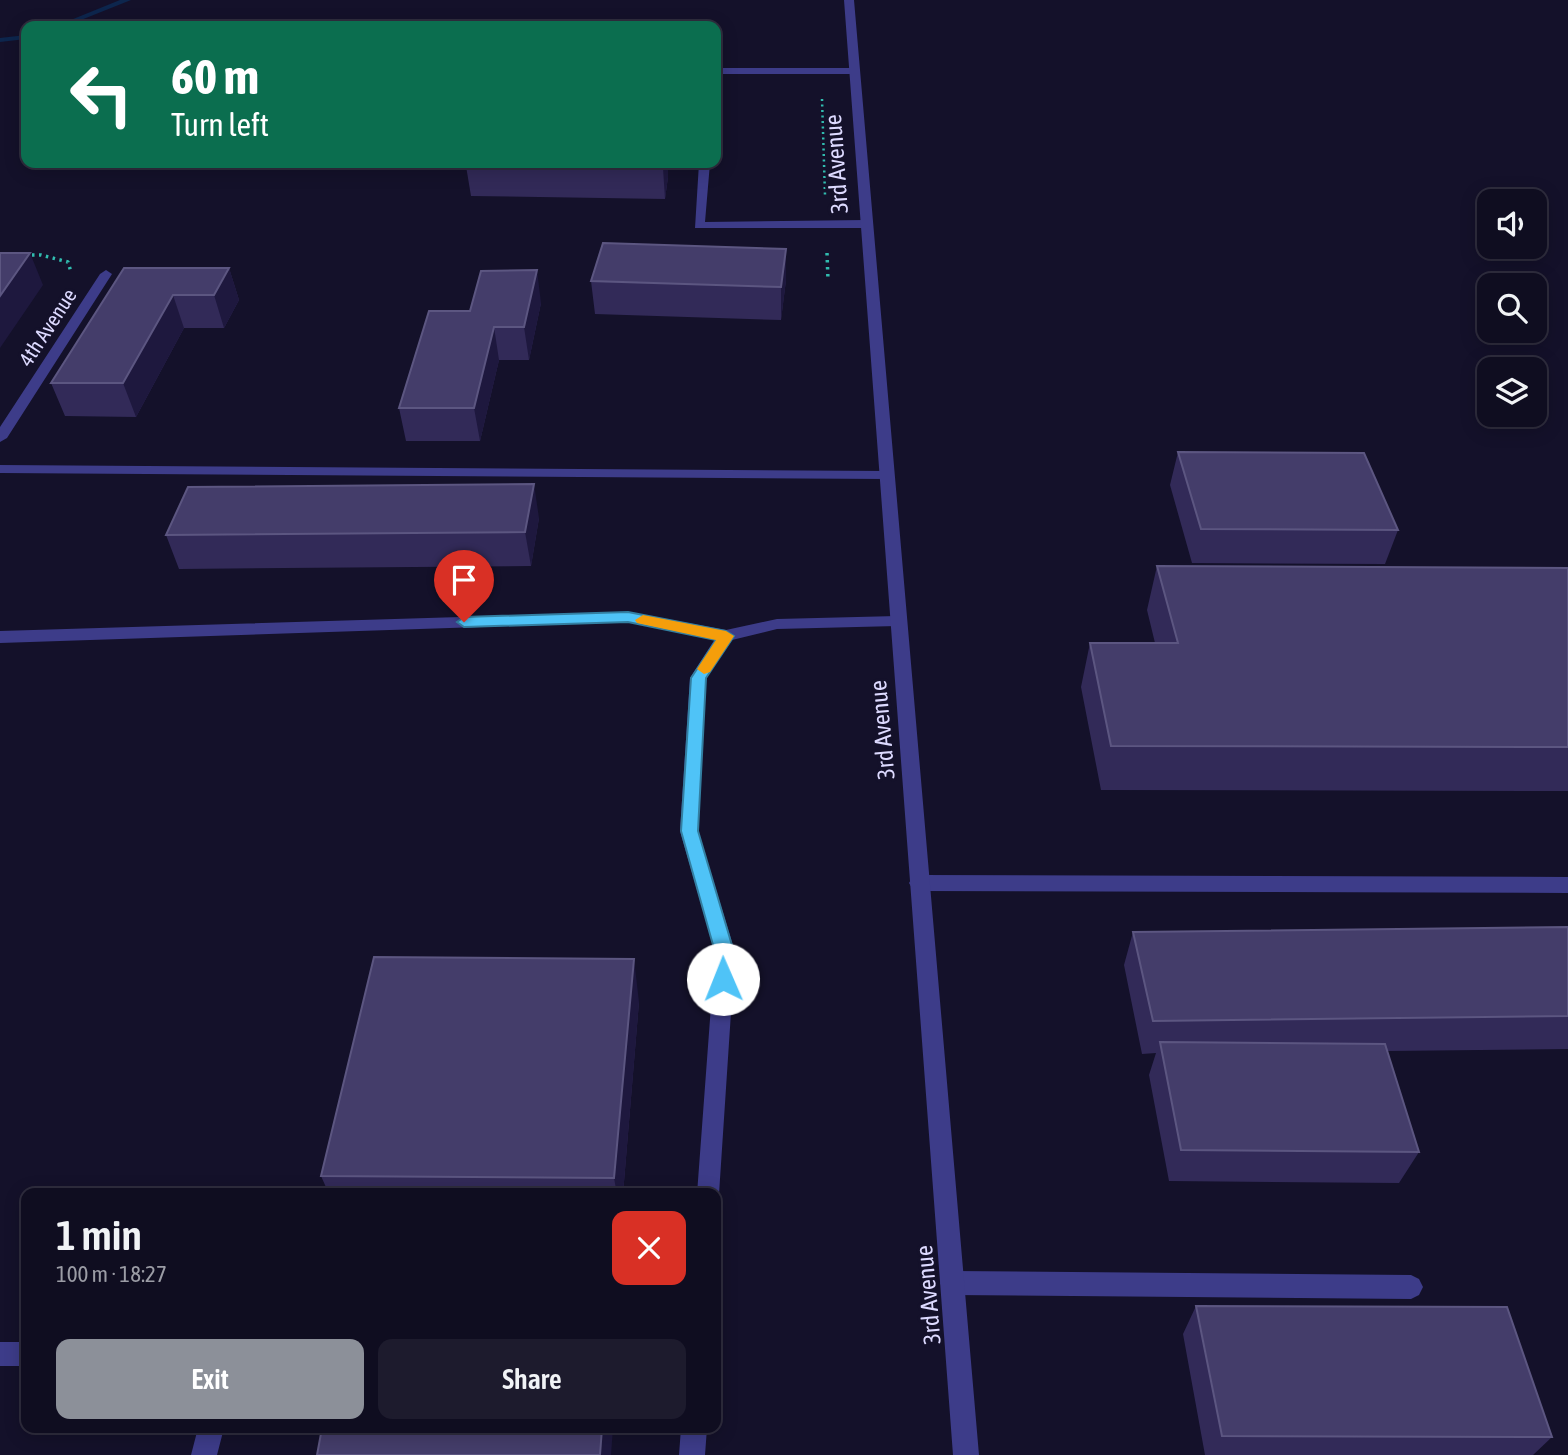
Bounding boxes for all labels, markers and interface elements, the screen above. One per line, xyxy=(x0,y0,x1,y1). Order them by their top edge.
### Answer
text: 60 m xyxy=(171,48,259,104)
icon: left xyxy=(56,49,147,140)
text: Turn left xyxy=(171,106,269,143)
street label: 3rd Avenue xyxy=(819,113,853,215)
map controls xyxy=(1477,189,1547,427)
button: sound xyxy=(1477,189,1547,259)
button: search xyxy=(1477,273,1547,343)
street label: 4th Avenue xyxy=(13,284,81,370)
button: layers xyxy=(1477,357,1547,427)
pin xyxy=(434,550,494,622)
icon: arrive xyxy=(445,561,483,599)
street label: 3rd Avenue xyxy=(864,679,900,781)
position arrow xyxy=(686,942,760,1016)
text: 1 min xyxy=(56,1211,142,1259)
button: close xyxy=(612,1211,686,1285)
street label: 3rd Avenue xyxy=(910,1244,946,1346)
text: 100 m · 18:27 xyxy=(56,1261,167,1287)
button: Exit xyxy=(56,1339,364,1419)
button: Share xyxy=(378,1339,686,1419)

